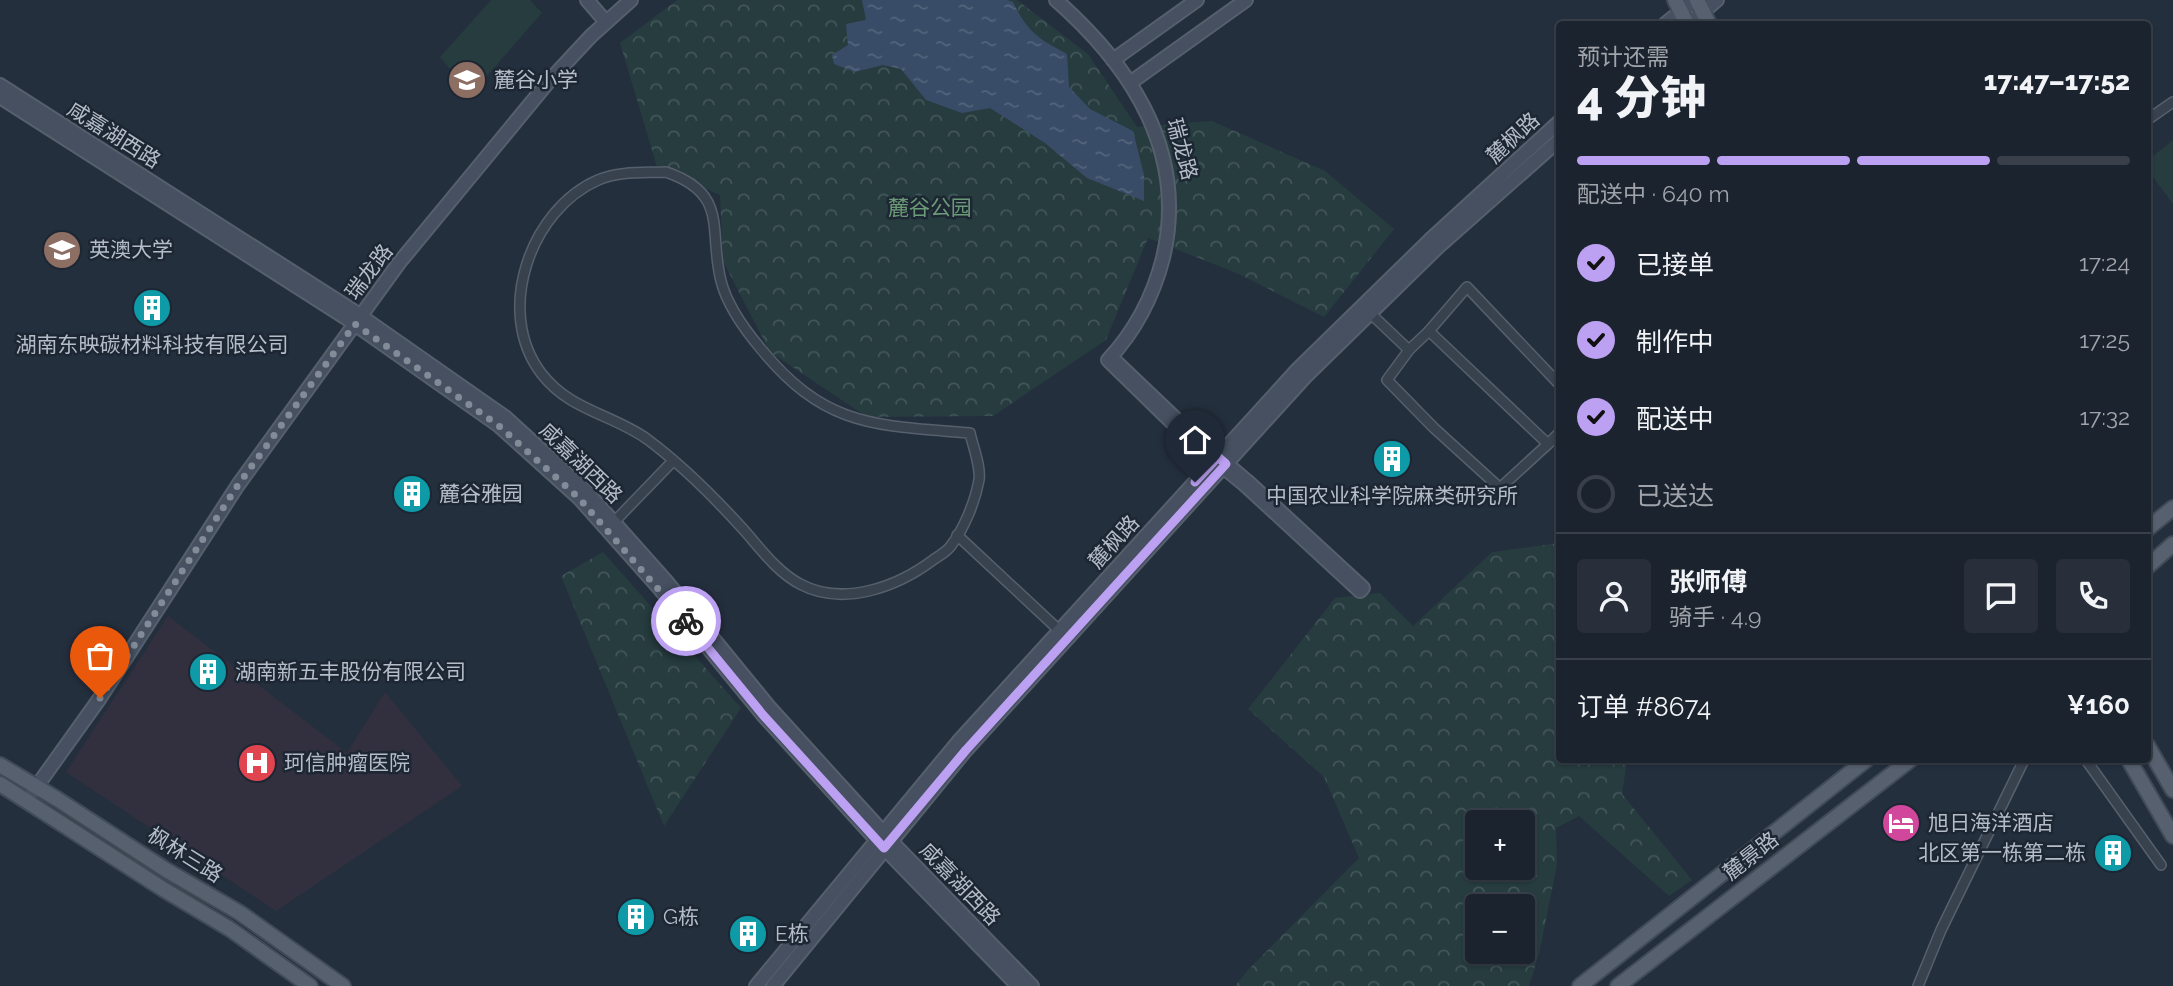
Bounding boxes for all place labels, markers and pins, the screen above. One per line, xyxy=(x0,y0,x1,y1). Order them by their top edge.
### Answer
school or university icon: 麓谷小学 xyxy=(446,59,488,101)
place label: 麓谷小学 xyxy=(494,67,578,92)
school or university icon: 英澳大学 xyxy=(41,229,83,271)
place label: 英澳大学 xyxy=(89,237,173,262)
building icon: 湖南东映碳材料科技有限公司 xyxy=(131,287,173,329)
place label: 湖南东映碳材料科技有限公司 xyxy=(16,332,289,357)
pin xyxy=(1165,410,1225,482)
building icon: 中国农业科学院麻类研究所 xyxy=(1371,438,1413,480)
building icon: 麓谷雅园 xyxy=(391,473,433,515)
place label: 麓谷雅园 xyxy=(439,481,523,506)
place label: 中国农业科学院麻类研究所 xyxy=(1266,483,1518,508)
pin xyxy=(70,626,130,698)
building icon: 湖南新五丰股份有限公司 xyxy=(187,651,229,693)
place label: 湖南新五丰股份有限公司 xyxy=(235,659,466,684)
hospital icon: 珂信肿瘤医院 xyxy=(236,742,278,784)
place label: 珂信肿瘤医院 xyxy=(284,750,410,775)
hotel icon: 旭日海洋酒店 xyxy=(1880,802,1922,844)
place label: 旭日海洋酒店 xyxy=(1928,810,2054,835)
building icon: 北区第一栋第二栋 xyxy=(2092,832,2134,874)
place label: 北区第一栋第二栋 xyxy=(1918,840,2086,865)
building icon: G栋 xyxy=(615,896,657,938)
place label: G栋 xyxy=(663,904,699,929)
building icon: E栋 xyxy=(727,913,769,955)
place label: E栋 xyxy=(775,921,809,946)

